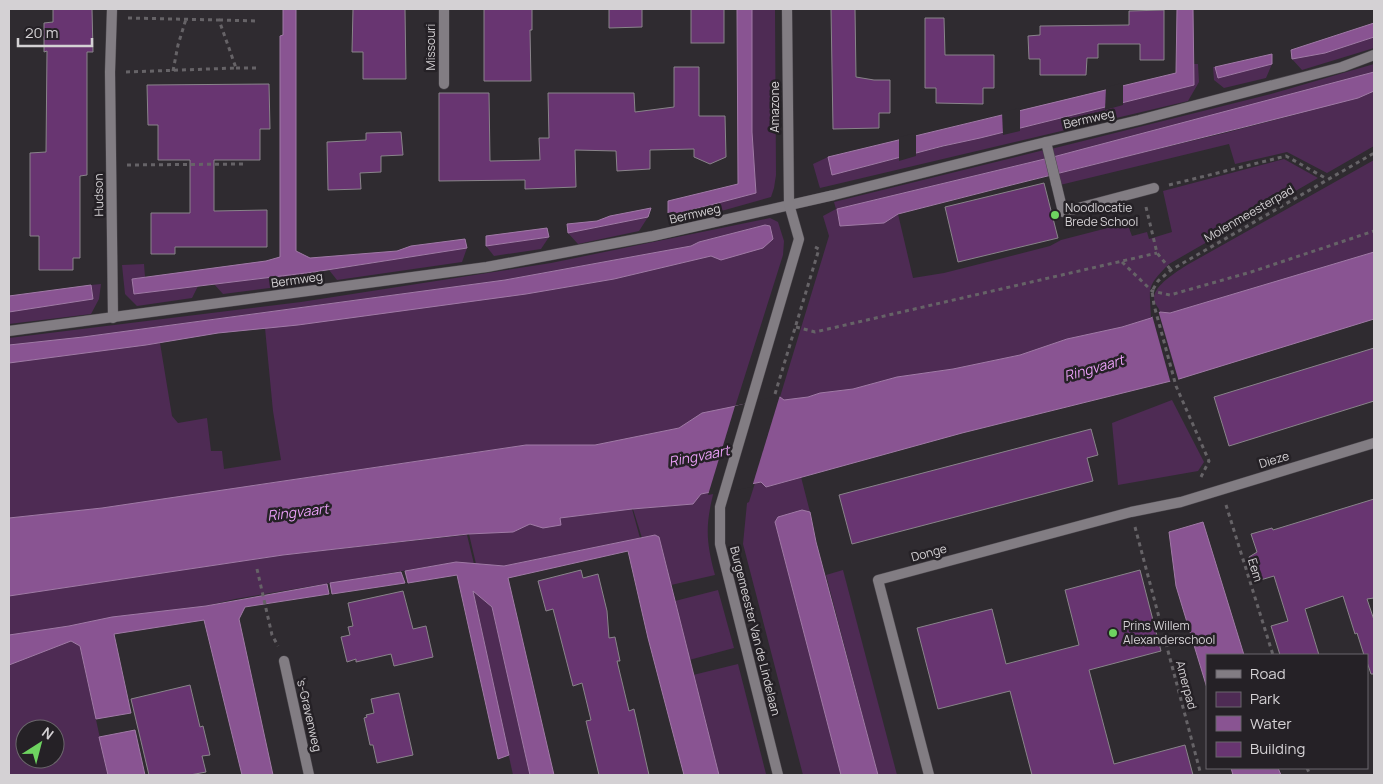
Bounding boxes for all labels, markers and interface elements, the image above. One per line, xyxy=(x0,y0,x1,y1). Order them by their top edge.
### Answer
scale bar xyxy=(18,15,91,47)
text: 20 m xyxy=(25,22,58,43)
street label: Missouri xyxy=(422,24,439,70)
street label: Amazone xyxy=(766,81,783,133)
street label: Bermweg xyxy=(1062,104,1116,133)
street label: Hudson xyxy=(90,173,107,217)
street label: Molenmeesterpad xyxy=(1201,181,1297,246)
street label: Bermweg xyxy=(668,199,722,228)
place label: Noodlocatie Brede School xyxy=(1065,199,1138,230)
marker: Noodlocatie Brede School xyxy=(1049,209,1061,221)
street label: Bermweg xyxy=(270,267,324,292)
water label: Ringvaart xyxy=(1062,350,1127,385)
water label: Ringvaart xyxy=(667,440,732,471)
street label: Dieze xyxy=(1257,447,1291,472)
water label: Ringvaart xyxy=(266,498,331,525)
street label: Donge xyxy=(909,540,949,565)
street label: Burgemeester Van de Lindelaan xyxy=(726,544,785,717)
street label: Eem xyxy=(1244,556,1267,584)
place label: Prins Willem Alexanderschool xyxy=(1123,617,1215,648)
marker: Prins Willem Alexanderschool xyxy=(1107,627,1119,639)
legend xyxy=(1206,654,1368,769)
street label: Amerpad xyxy=(1172,659,1201,711)
text: Road xyxy=(1250,663,1286,684)
street label: 's-Gravenweg xyxy=(293,677,326,753)
text: Park xyxy=(1250,688,1280,709)
text: Water xyxy=(1250,713,1292,734)
north arrow xyxy=(15,719,65,769)
text: N xyxy=(38,722,58,744)
text: Building xyxy=(1250,738,1305,759)

